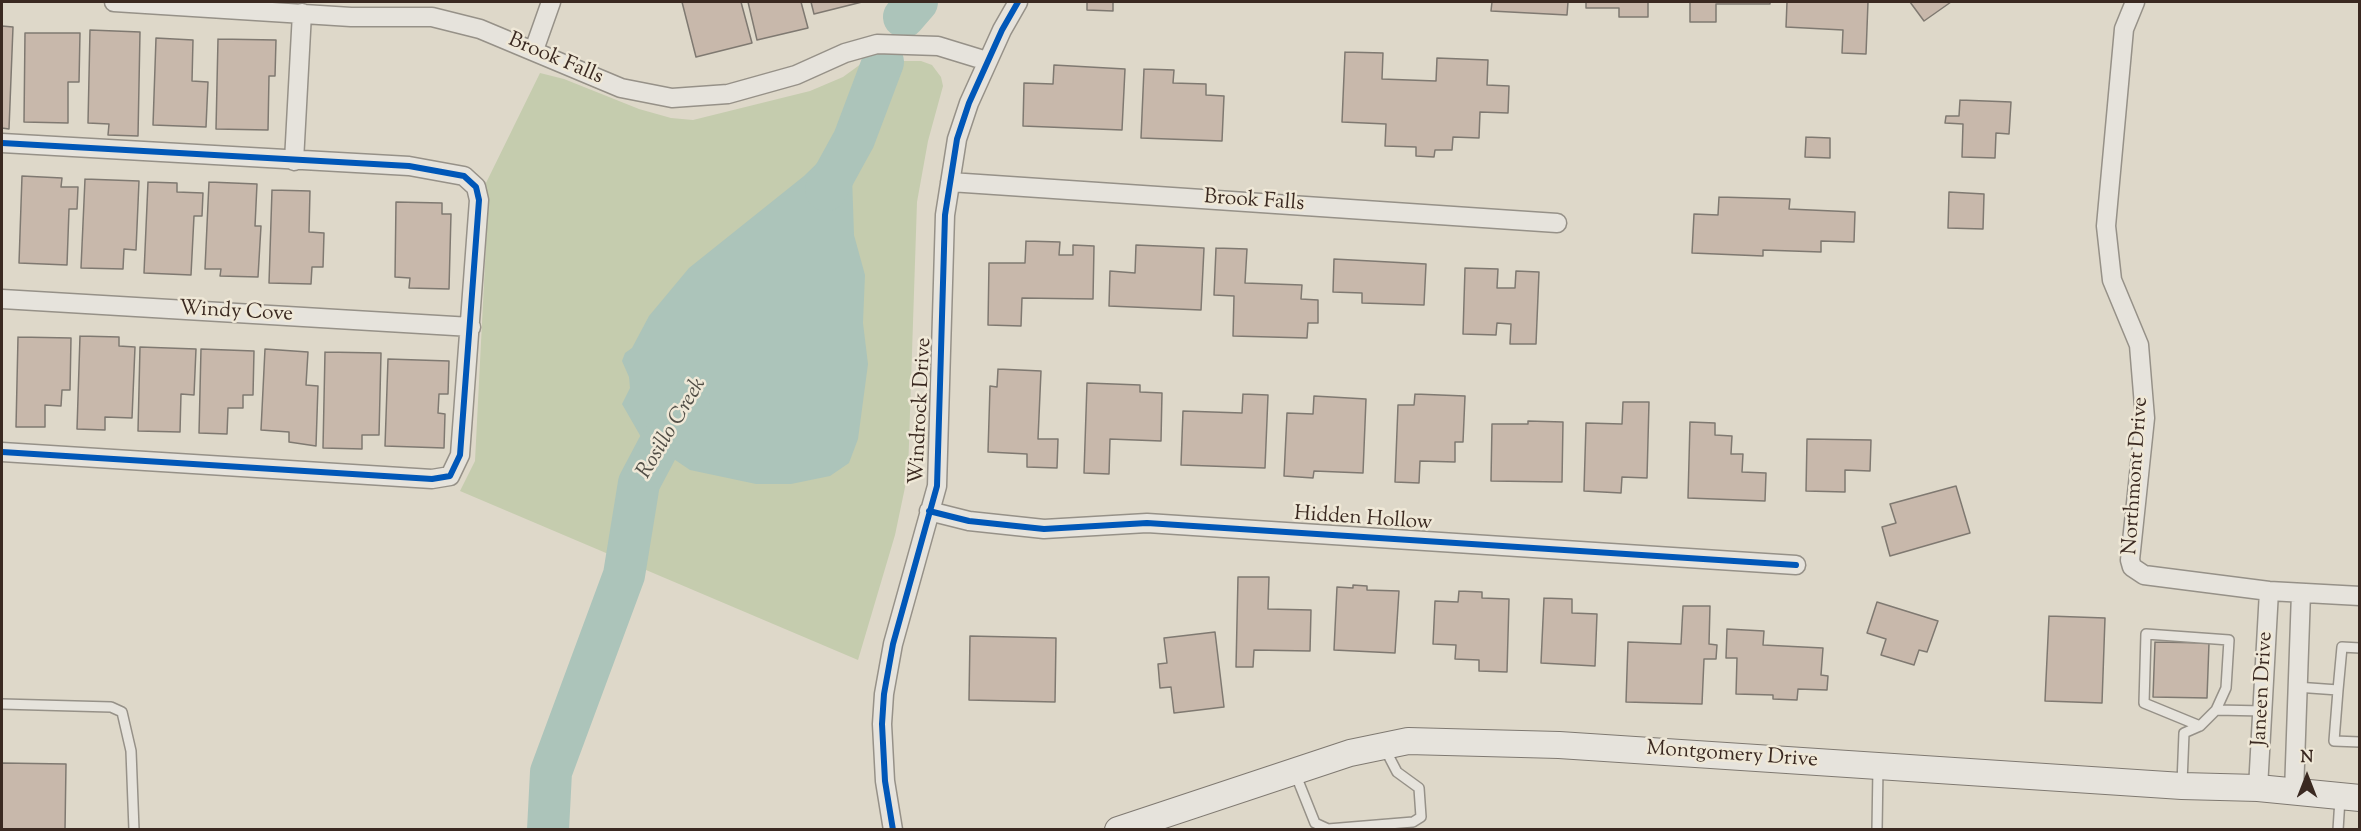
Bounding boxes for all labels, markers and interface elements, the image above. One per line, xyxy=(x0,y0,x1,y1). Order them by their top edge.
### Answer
street label: Brook Falls xyxy=(504,29,606,91)
street label: Brook Falls xyxy=(1203,186,1305,218)
street label: Windy Cove xyxy=(178,297,294,329)
street label: Windrock Drive xyxy=(906,337,938,485)
water label: Rosillo Creek xyxy=(633,374,713,484)
street label: Northmont Drive xyxy=(2119,396,2155,556)
street label: Hidden Hollow xyxy=(1293,503,1433,537)
street label: Janeen Drive xyxy=(2248,631,2280,747)
street label: Montgomery Drive xyxy=(1645,737,1819,775)
north arrow xyxy=(2277,747,2337,807)
text: N xyxy=(2301,747,2313,770)

